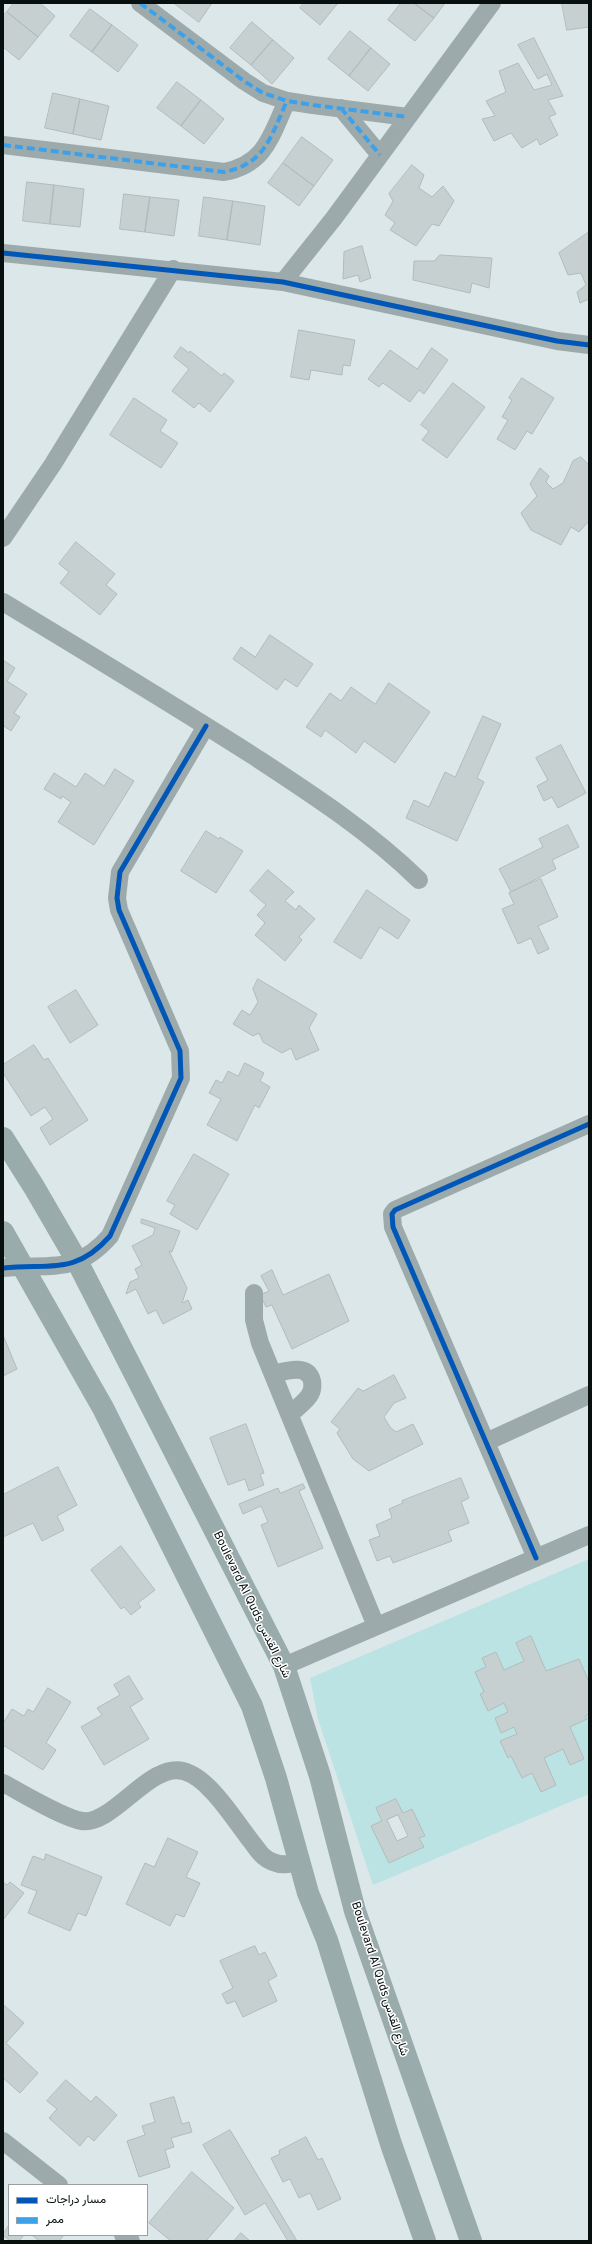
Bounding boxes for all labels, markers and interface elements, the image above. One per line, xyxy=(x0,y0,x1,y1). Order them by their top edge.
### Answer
street label: Boulevard Al Quds شارع القدس xyxy=(209,1529,293,1681)
street label: Boulevard Al Quds شارع القدس xyxy=(347,1900,411,2058)
legend xyxy=(8,2184,148,2236)
text: مسار دراجات xyxy=(46,2192,106,2208)
text: ممر xyxy=(46,2212,64,2228)

